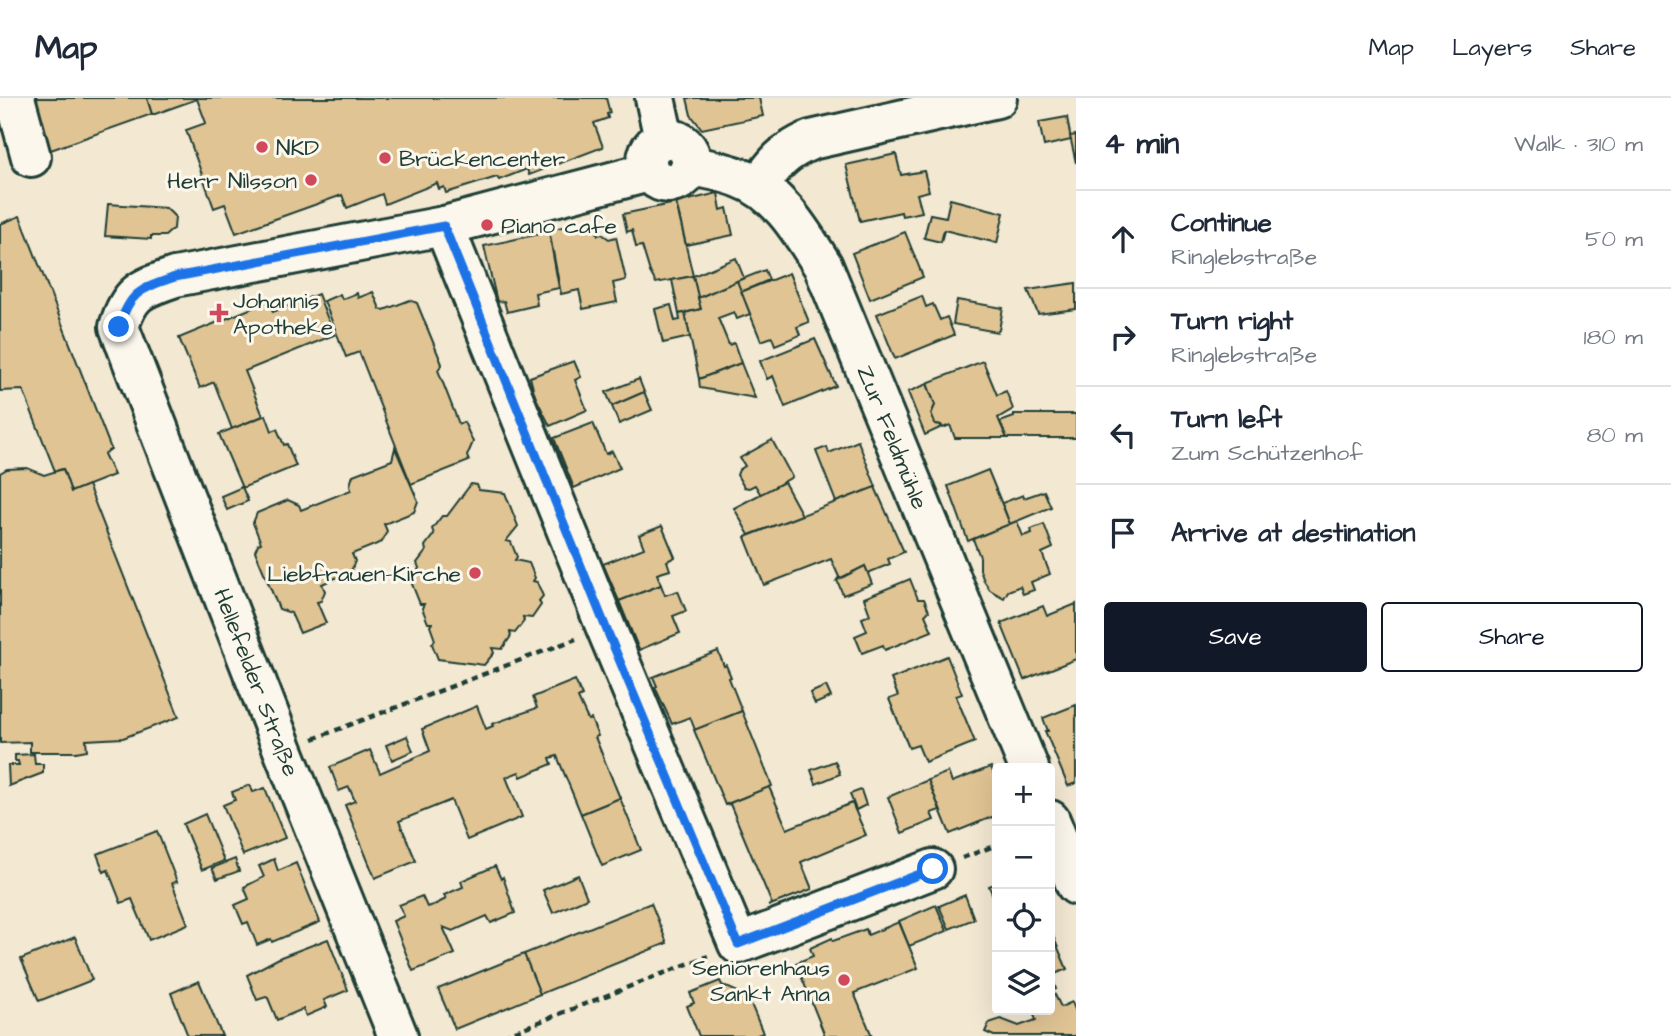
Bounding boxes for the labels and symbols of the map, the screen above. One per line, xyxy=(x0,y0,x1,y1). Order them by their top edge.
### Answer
place label: NKD xyxy=(276,132,319,164)
marker: NKD xyxy=(254,139,270,155)
place label: Brückencenter xyxy=(399,143,566,175)
marker: Brückencenter xyxy=(377,150,393,166)
place label: Herr Nilsson xyxy=(167,165,297,197)
marker: Herr Nilsson xyxy=(303,172,319,188)
place label: Piano cafe xyxy=(501,210,617,242)
marker: Piano cafe xyxy=(479,217,495,233)
place label: Johannis Apotheke xyxy=(233,285,333,343)
marker: Johannis Apotheke xyxy=(211,305,227,321)
route end xyxy=(103,311,134,342)
street label: Zur Feldmühle xyxy=(849,361,935,514)
place label: Liebfrauen-Kirche xyxy=(267,558,461,590)
marker: Liebfrauen-Kirche xyxy=(467,565,483,581)
street label: Hellefelder Straße xyxy=(205,584,307,781)
route start xyxy=(917,853,948,884)
place label: Seniorenhaus Sankt Anna xyxy=(692,952,830,1010)
marker: Seniorenhaus Sankt Anna xyxy=(836,972,852,988)

